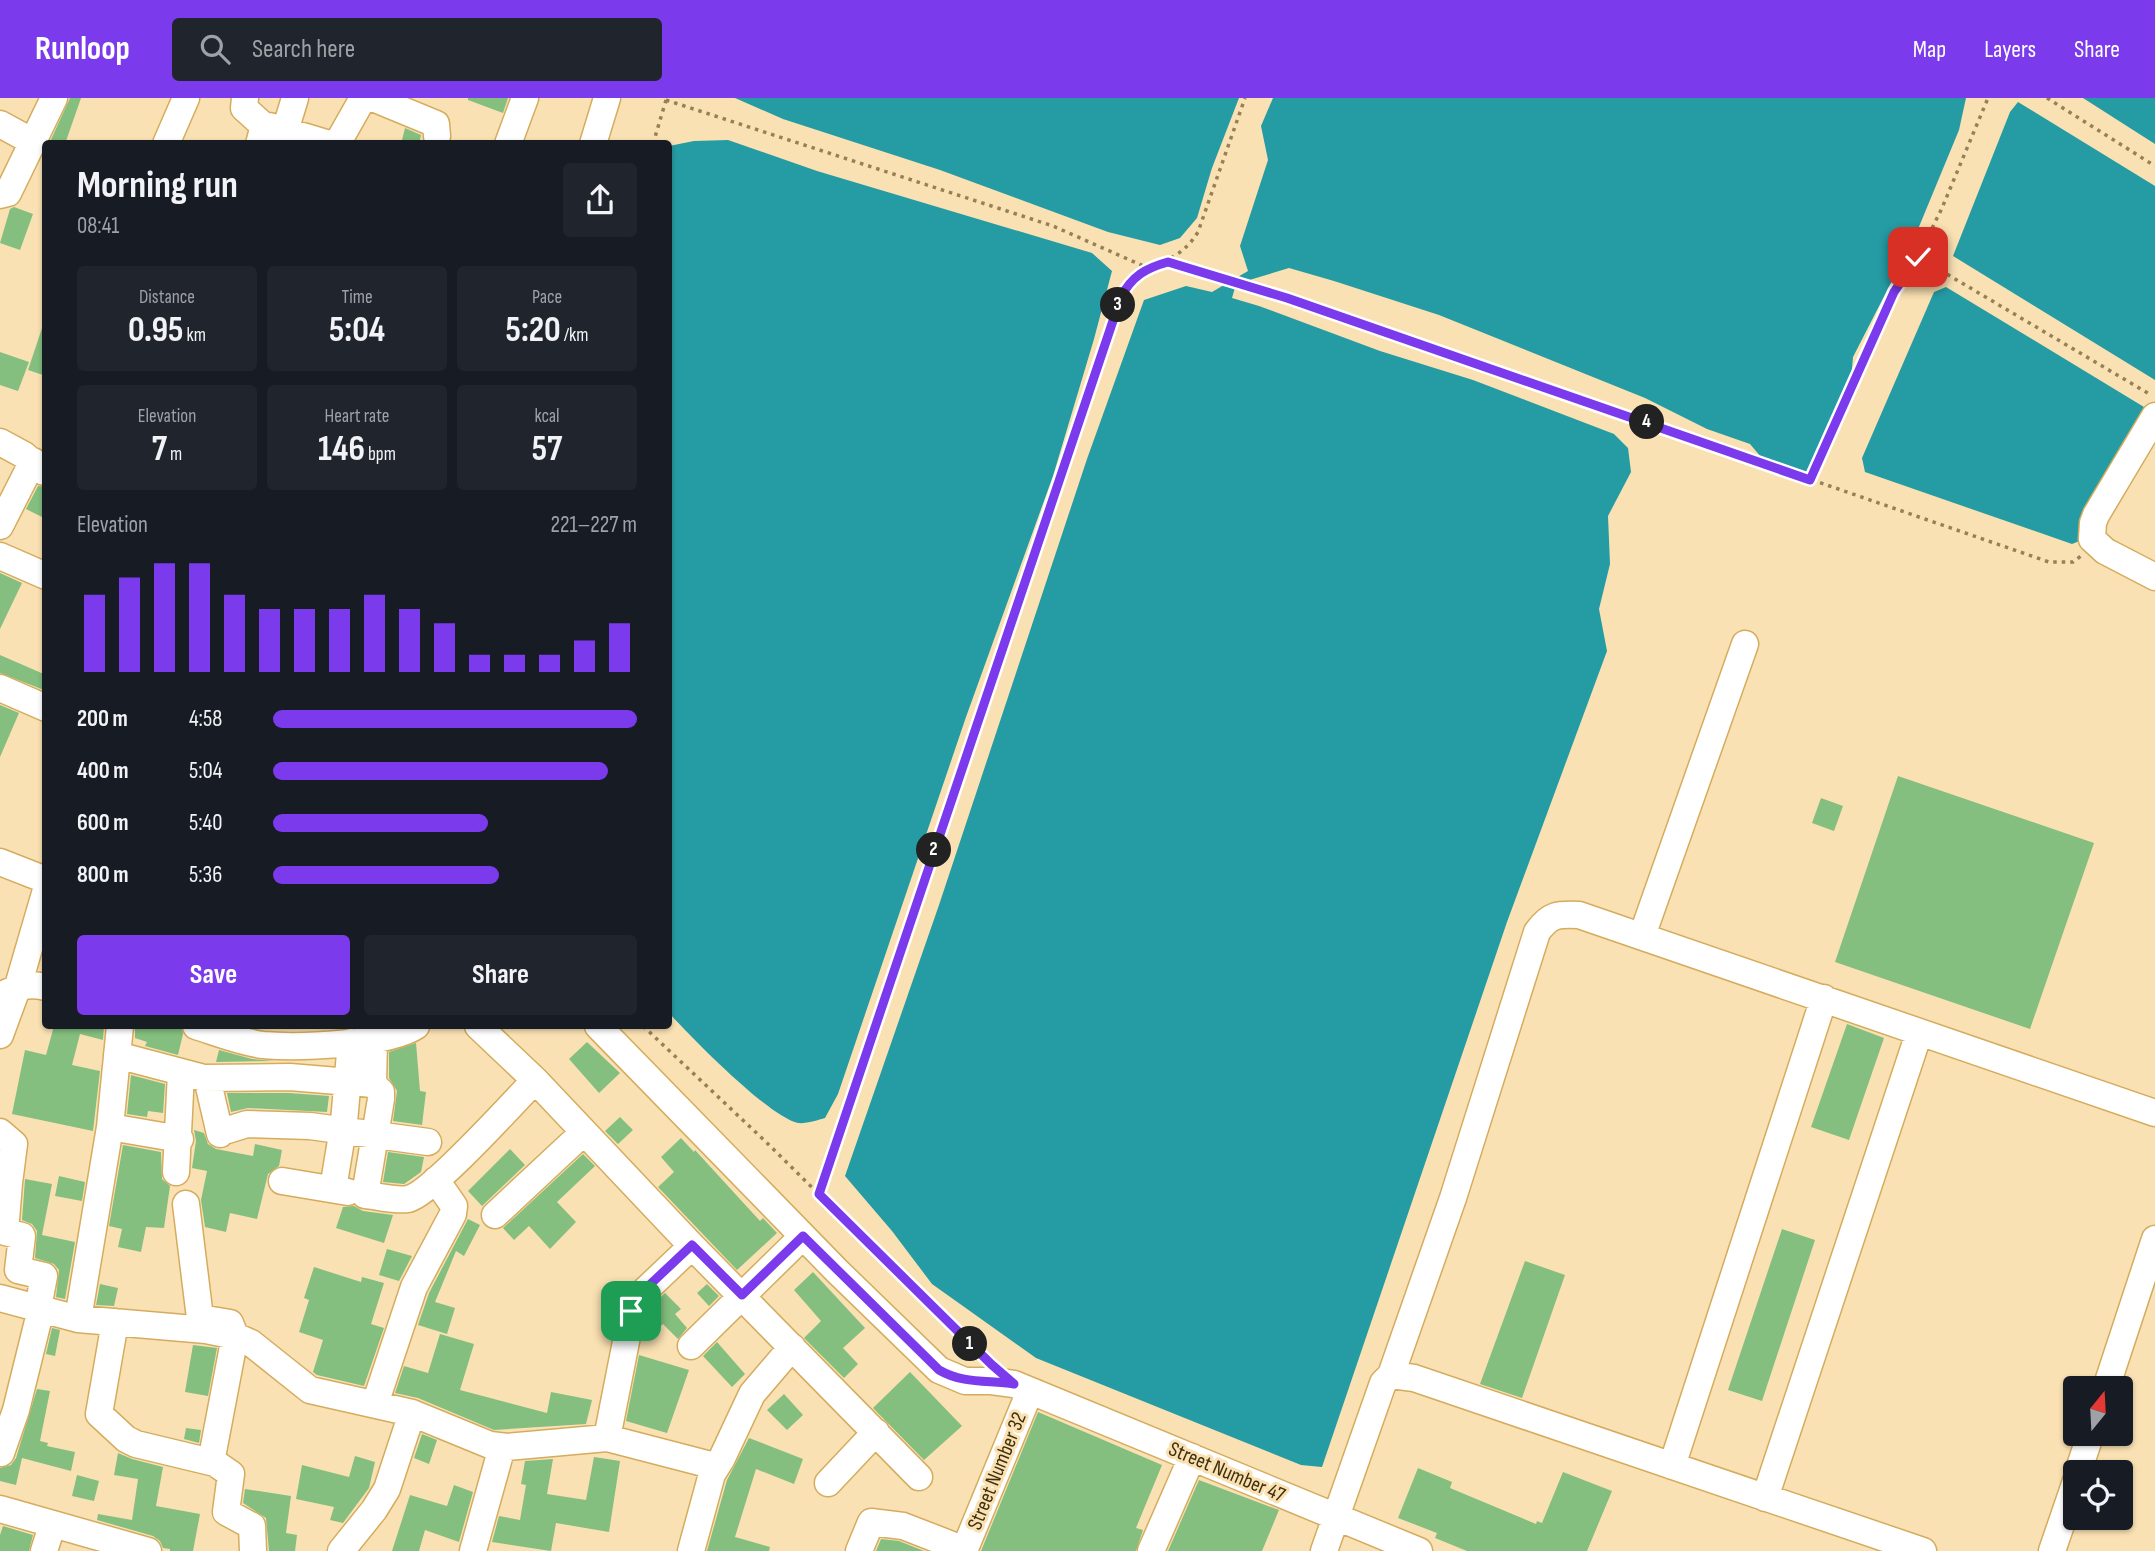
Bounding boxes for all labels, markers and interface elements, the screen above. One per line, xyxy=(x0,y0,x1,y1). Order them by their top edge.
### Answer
search box xyxy=(172,18,662,81)
text: Runloop xyxy=(35,29,130,69)
icon: search xyxy=(196,30,234,68)
text: Search here xyxy=(252,34,355,65)
text: Map xyxy=(1913,35,1946,64)
text: Layers xyxy=(1984,35,2036,64)
text: Share xyxy=(2074,35,2120,64)
text: Morning run xyxy=(77,163,238,208)
button: share xyxy=(563,163,637,237)
text: 08:41 xyxy=(77,212,119,240)
pin xyxy=(1888,227,1948,287)
icon: check xyxy=(1899,238,1937,276)
text: Distance xyxy=(139,286,195,309)
text: Time xyxy=(341,286,373,309)
text: Pace xyxy=(532,286,562,309)
pin: 3 xyxy=(1100,288,1136,322)
text: 3 xyxy=(1113,293,1122,316)
text: 0.95 xyxy=(128,309,183,352)
text: 5:04 xyxy=(329,309,385,352)
text: 5:20 xyxy=(506,309,561,352)
text: km xyxy=(183,324,206,347)
text: /km xyxy=(561,324,588,347)
pin: 4 xyxy=(1630,404,1664,440)
text: Elevation xyxy=(138,405,196,428)
text: Heart rate xyxy=(325,405,389,428)
text: kcal xyxy=(534,405,560,428)
text: 4 xyxy=(1642,410,1651,433)
text: 7 xyxy=(152,428,167,471)
text: 146 xyxy=(318,428,365,471)
text: 57 xyxy=(532,428,562,471)
text: m xyxy=(167,443,182,466)
text: bpm xyxy=(365,443,396,466)
text: Elevation xyxy=(77,511,148,539)
text: 221–227 m xyxy=(550,511,637,539)
text: 200 m xyxy=(77,705,128,733)
text: 4:58 xyxy=(189,705,222,733)
text: 400 m xyxy=(77,757,128,785)
text: 5:04 xyxy=(189,757,222,785)
text: 600 m xyxy=(77,809,129,837)
text: 5:40 xyxy=(189,809,222,837)
pin: 2 xyxy=(916,832,951,868)
text: 2 xyxy=(929,838,938,861)
text: 800 m xyxy=(77,861,129,889)
text: 5:36 xyxy=(189,861,222,889)
button: Save xyxy=(77,935,350,1015)
button: Share xyxy=(364,935,637,1015)
pin xyxy=(601,1281,661,1341)
icon: arrive xyxy=(612,1292,650,1330)
pin: 1 xyxy=(953,1326,988,1362)
text: 1 xyxy=(966,1332,973,1355)
north arrow xyxy=(2063,1376,2133,1446)
map controls xyxy=(2063,1376,2133,1530)
street label: Street Number 32 xyxy=(962,1409,1032,1533)
street label: Street Number 47 xyxy=(1165,1436,1290,1508)
button: locate xyxy=(2063,1460,2133,1530)

